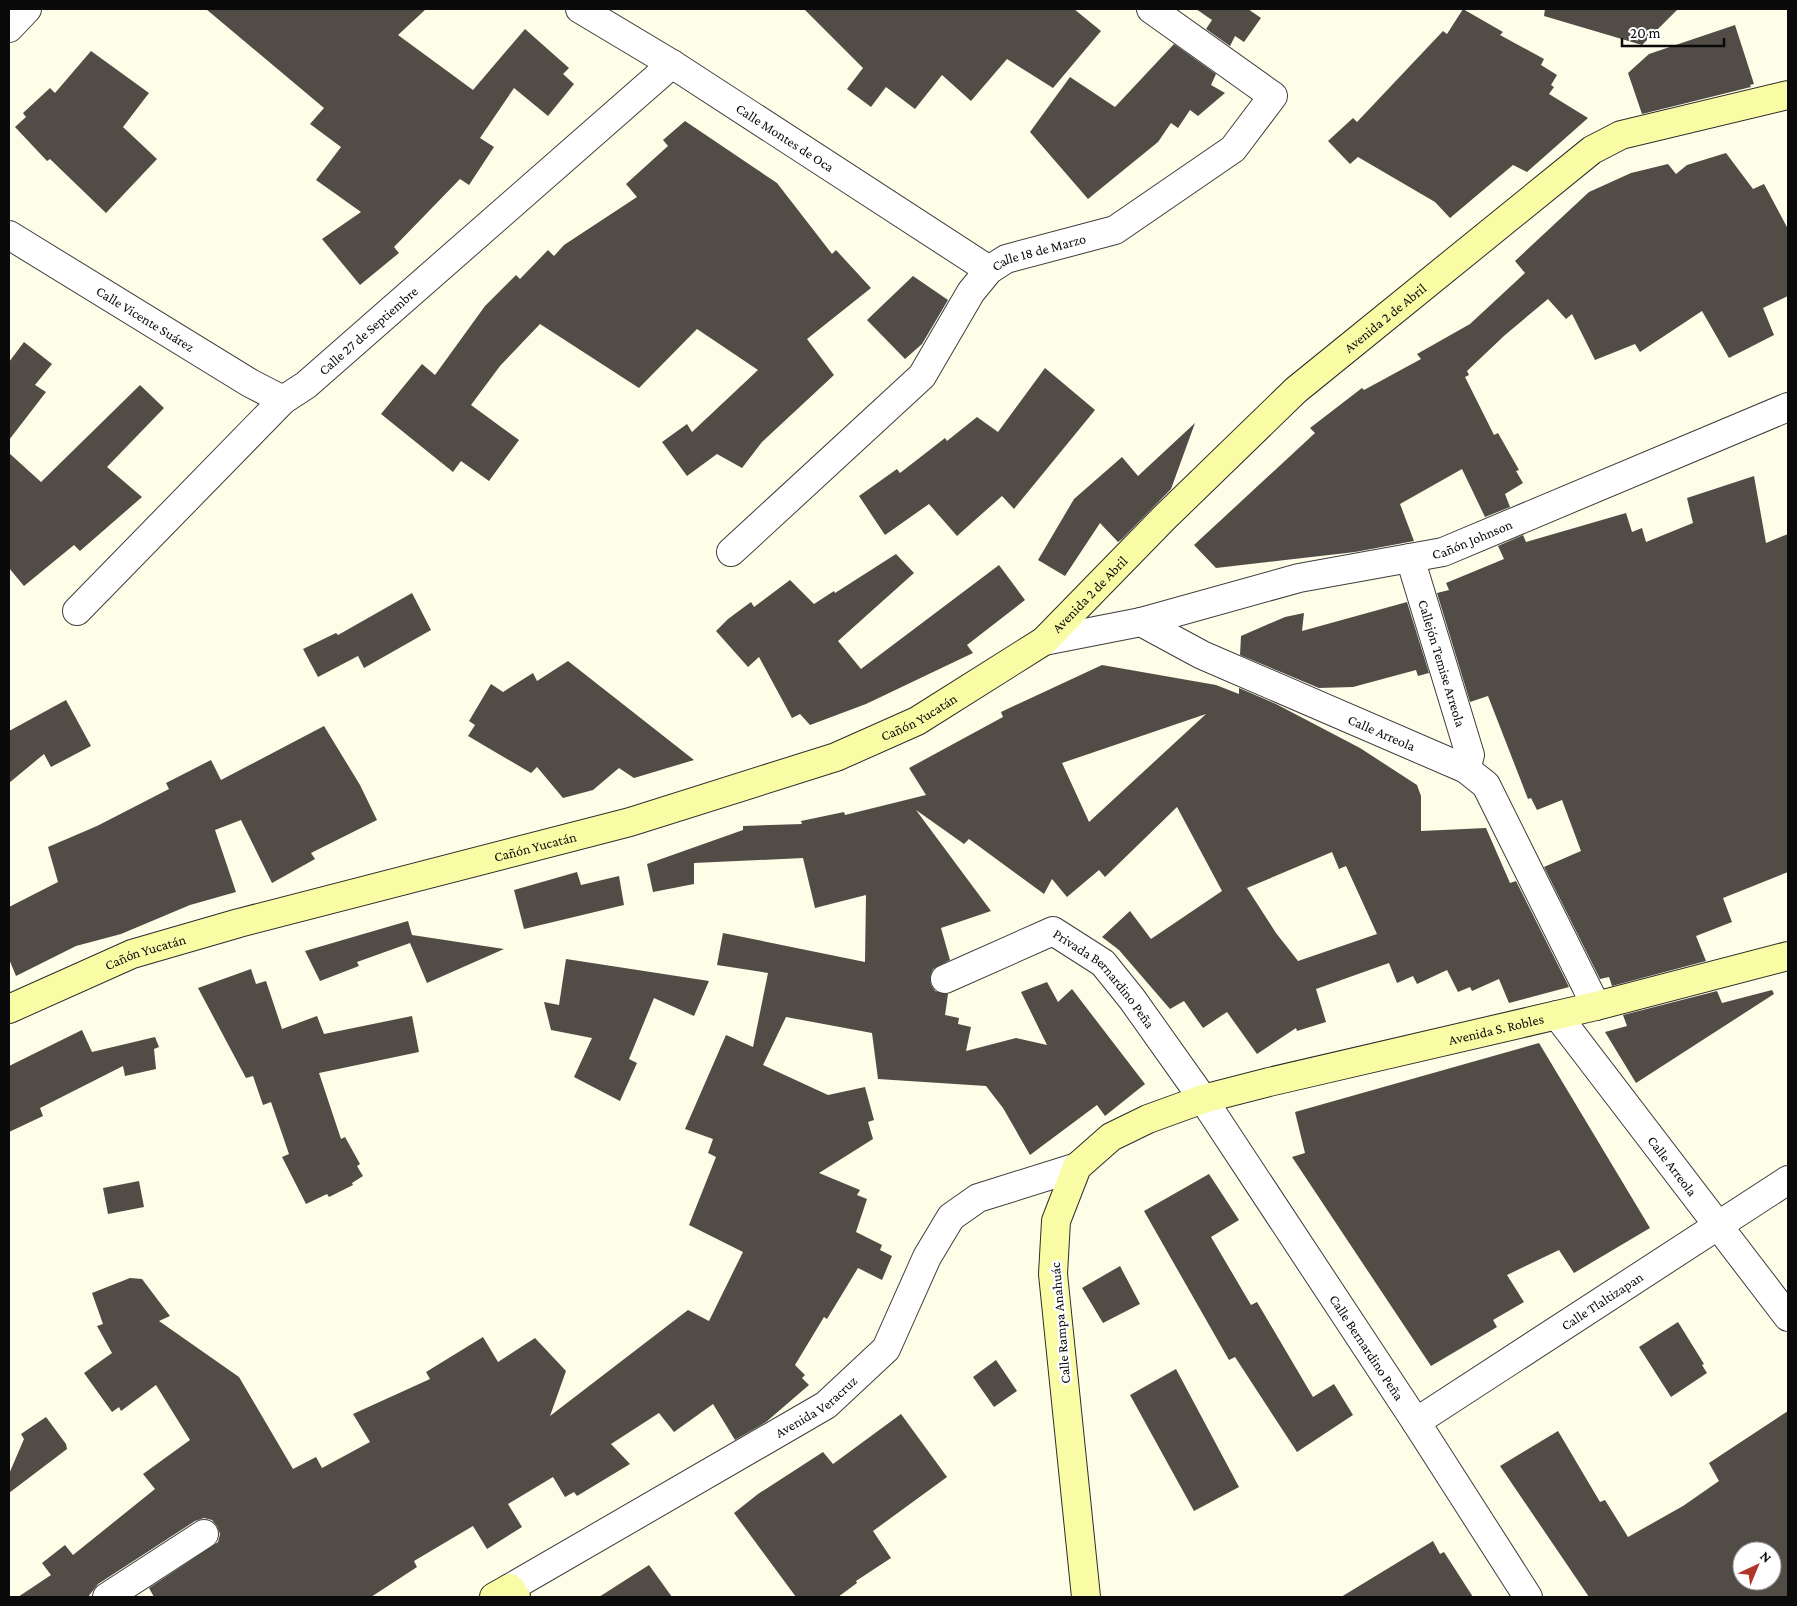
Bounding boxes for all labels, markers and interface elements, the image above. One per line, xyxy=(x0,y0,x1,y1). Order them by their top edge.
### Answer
scale bar xyxy=(1622,15,1724,47)
text: 20 m xyxy=(1630,25,1661,41)
street label: Calle Montes de Oca xyxy=(733,100,837,175)
street label: Calle 18 de Marzo xyxy=(989,230,1088,274)
street label: Avenida 2 de Abril xyxy=(1341,280,1429,356)
street label: Calle Vicente Suárez xyxy=(93,283,197,355)
street label: Calle 27 de Septiembre xyxy=(315,283,421,378)
street label: Cañón Johnson xyxy=(1431,516,1515,562)
street label: Avenida 2 de Abril xyxy=(1049,552,1131,636)
street label: Callejón Temise Arreola xyxy=(1415,598,1469,729)
street label: Cañón Yucatán xyxy=(878,690,960,744)
street label: Calle Arreola xyxy=(1346,711,1418,754)
street label: Cañón Yucatán xyxy=(492,828,578,865)
street label: Privada Bernardino Peña xyxy=(1050,925,1159,1032)
street label: Cañón Yucatán xyxy=(102,931,188,973)
street label: Avenida S. Robles xyxy=(1447,1010,1545,1048)
street label: Calle Arreola xyxy=(1644,1133,1701,1200)
street label: Calle Rampa Anahuác xyxy=(1047,1261,1073,1384)
street label: Calle Tlaltizapan xyxy=(1558,1268,1646,1333)
street label: Calle Bernardino Peña xyxy=(1326,1291,1408,1404)
street label: Avenida Veracruz xyxy=(772,1372,860,1441)
north arrow xyxy=(1732,1541,1782,1591)
text: N xyxy=(1757,1548,1775,1566)

